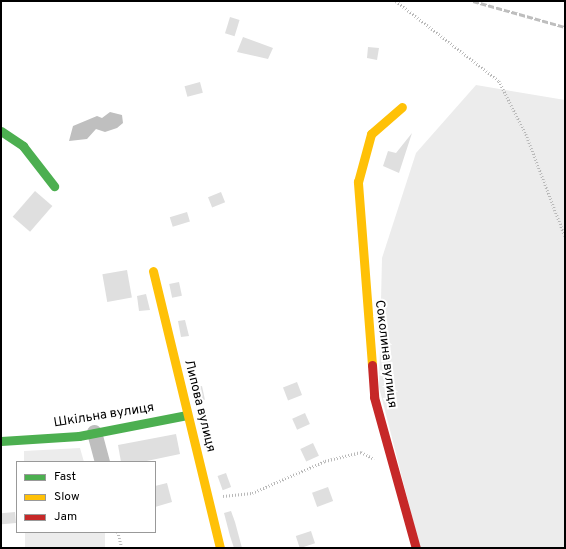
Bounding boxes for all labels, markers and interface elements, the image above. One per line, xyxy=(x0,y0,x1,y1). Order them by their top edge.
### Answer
street label: Соколина вулиця xyxy=(371,299,399,409)
street label: Липова вулиця xyxy=(180,358,218,454)
street label: Шкільна вулиця xyxy=(53,400,155,432)
legend xyxy=(16,461,156,533)
text: Fast xyxy=(54,469,76,485)
text: Slow xyxy=(54,489,80,505)
text: Jam xyxy=(54,509,77,525)

